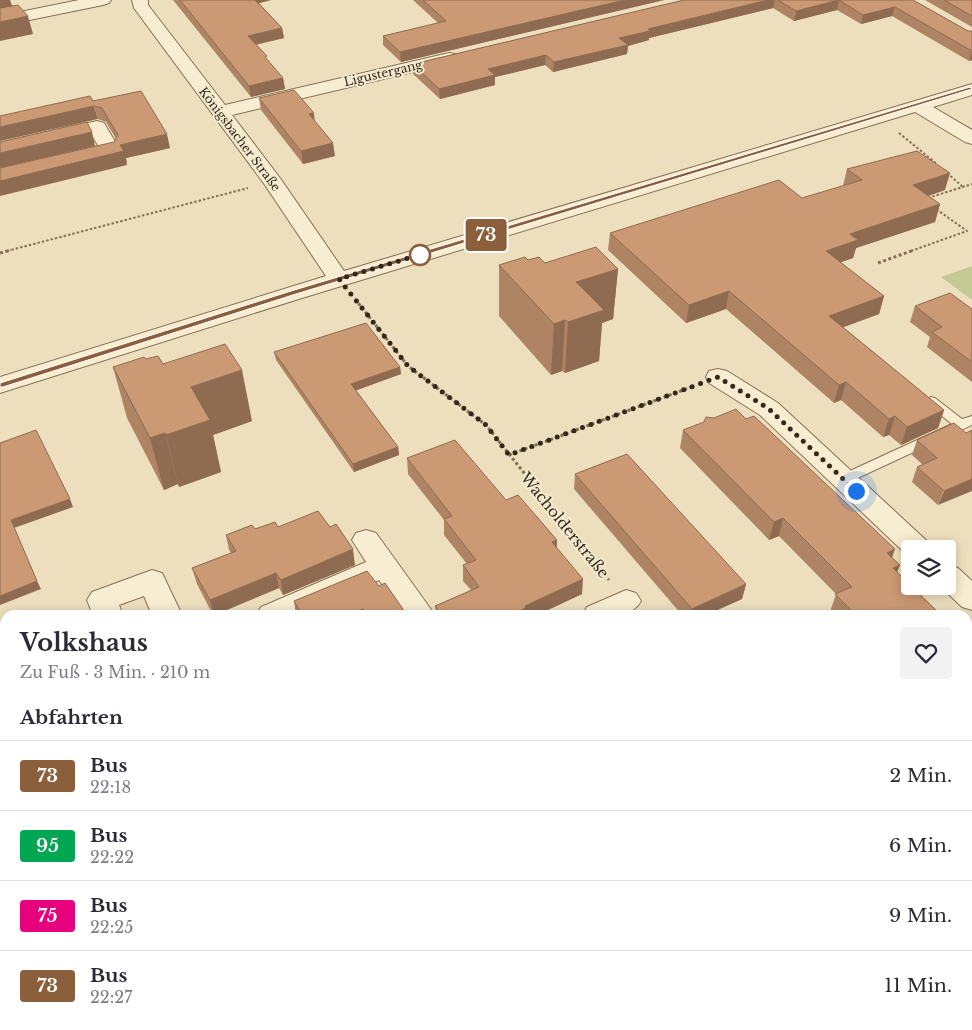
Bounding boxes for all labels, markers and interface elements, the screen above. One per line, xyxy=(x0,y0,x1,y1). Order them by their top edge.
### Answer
street label: Ligustergang xyxy=(342,57,424,89)
street label: Königsbacher Straße xyxy=(196,84,284,194)
line badge: 73 xyxy=(464,219,508,251)
text: 73 xyxy=(476,224,496,246)
unlabelled marker xyxy=(409,244,431,266)
street label: Wacholderstraße xyxy=(516,468,613,582)
your location xyxy=(844,479,869,504)
map controls xyxy=(901,540,956,595)
button: layers xyxy=(901,540,956,595)
button: heart xyxy=(900,627,952,679)
text: Volkshaus xyxy=(20,628,148,657)
text: Zu Fuß · 3 Min. · 210 m xyxy=(20,662,210,682)
text: Abfahrten xyxy=(20,706,123,729)
text: Bus xyxy=(90,754,127,777)
text: 2 Min. xyxy=(890,764,952,787)
text: 73 xyxy=(37,765,58,787)
text: 22:18 xyxy=(90,777,131,797)
text: Bus xyxy=(90,824,127,847)
text: 6 Min. xyxy=(889,834,952,857)
text: 95 xyxy=(36,835,59,857)
text: 22:22 xyxy=(90,847,134,867)
text: Bus xyxy=(90,894,127,917)
text: 9 Min. xyxy=(889,904,952,927)
text: 75 xyxy=(38,905,57,927)
text: 22:25 xyxy=(90,917,133,937)
text: Bus xyxy=(90,964,127,987)
text: 11 Min. xyxy=(884,974,952,997)
text: 73 xyxy=(37,975,58,997)
text: 22:27 xyxy=(90,987,132,1007)

